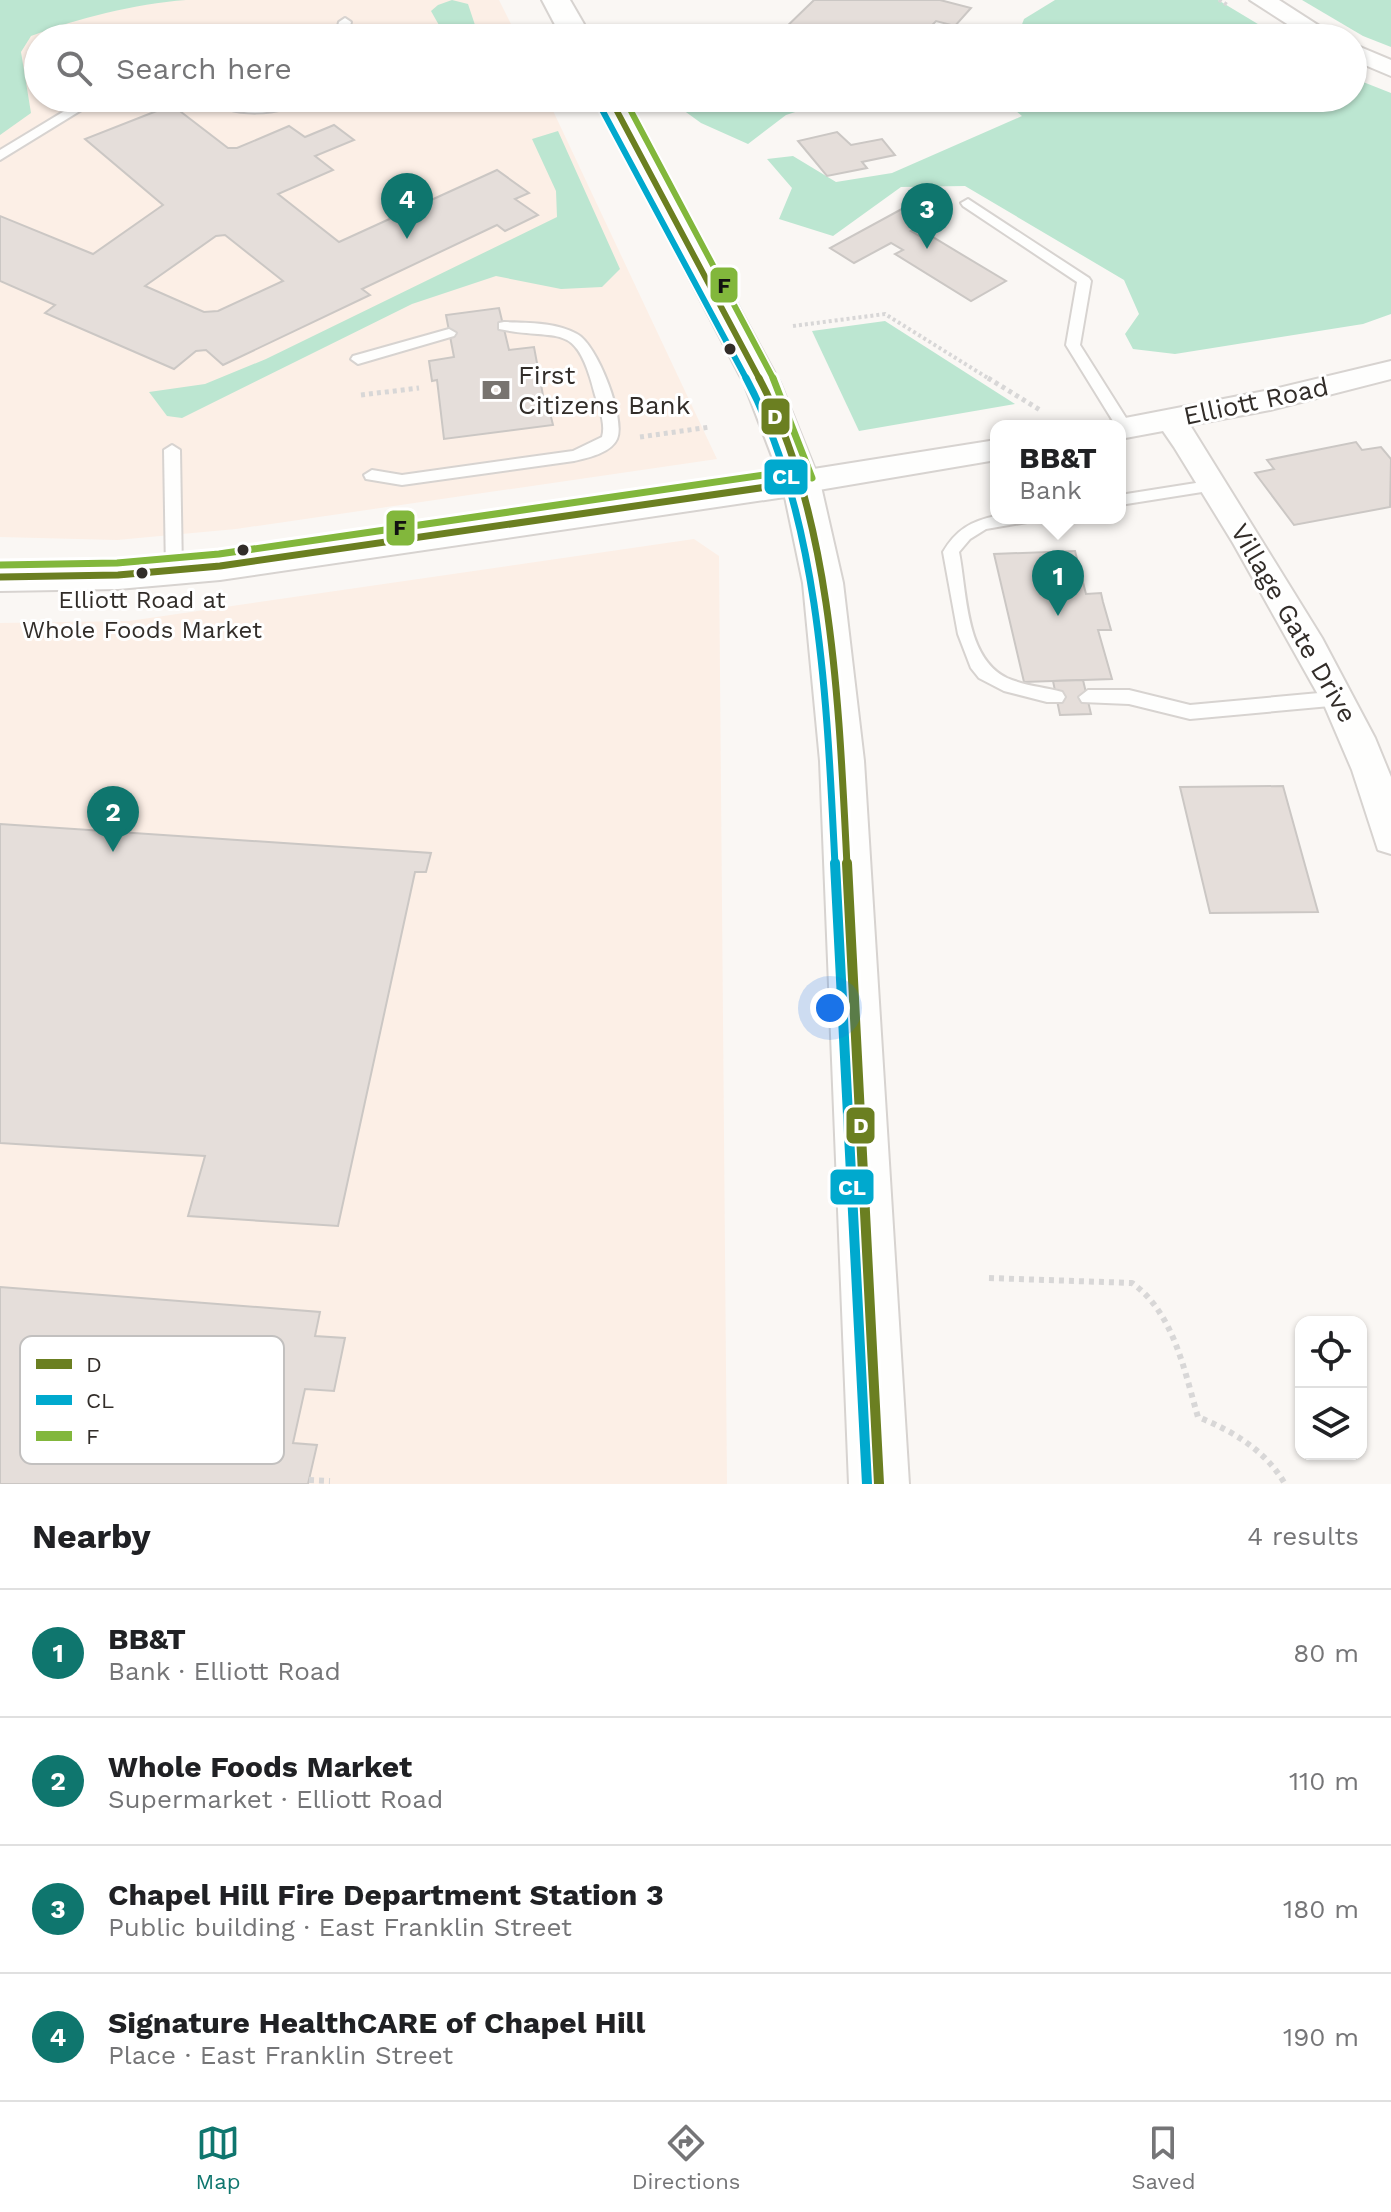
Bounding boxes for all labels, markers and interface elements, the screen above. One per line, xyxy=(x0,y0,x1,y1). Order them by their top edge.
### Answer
search box xyxy=(24,24,1367,112)
icon: search xyxy=(52,46,96,90)
text: Search here xyxy=(116,51,292,86)
pin: 4 xyxy=(381,173,433,239)
pin: 3 xyxy=(901,183,953,249)
line badge: F xyxy=(709,266,739,304)
text: F xyxy=(717,273,731,298)
unlabelled marker xyxy=(722,341,738,357)
place label: First Citizens Bank xyxy=(518,360,691,420)
street label: Elliott Road xyxy=(1181,371,1331,431)
bank icon: First Citizens Bank xyxy=(481,375,511,405)
line badge: D xyxy=(760,397,791,436)
text: D xyxy=(767,404,783,429)
popup xyxy=(990,420,1126,524)
text: BB&T xyxy=(1019,440,1097,475)
line badge: CL xyxy=(763,458,809,496)
text: CL xyxy=(772,464,800,489)
text: Bank xyxy=(1019,475,1082,505)
line badge: F xyxy=(385,509,416,547)
text: F xyxy=(393,515,407,540)
street label: Village Gate Drive xyxy=(1225,518,1363,728)
unlabelled marker xyxy=(235,542,251,558)
pin: 1 xyxy=(1032,550,1084,616)
marker: Elliott Road at Whole Foods Market xyxy=(134,565,150,581)
place label: Elliott Road at Whole Foods Market xyxy=(22,586,262,644)
pin: 2 xyxy=(87,786,139,852)
your location xyxy=(810,988,850,1028)
line badge: D xyxy=(845,1106,876,1145)
text: D xyxy=(853,1113,869,1138)
line badge: CL xyxy=(829,1168,875,1206)
text: CL xyxy=(838,1175,866,1200)
map controls xyxy=(1295,1316,1367,1460)
button: locate xyxy=(1295,1316,1367,1388)
legend xyxy=(20,1336,284,1464)
text: D xyxy=(86,1352,102,1377)
text: CL xyxy=(86,1388,114,1413)
button: layers xyxy=(1295,1388,1367,1460)
text: F xyxy=(86,1424,99,1449)
text: Nearby xyxy=(32,1516,151,1556)
text: 4 results xyxy=(1247,1521,1359,1551)
text: BB&T xyxy=(108,1621,186,1656)
text: 1 xyxy=(52,1638,64,1668)
text: 80 m xyxy=(1293,1638,1359,1668)
text: Bank · Elliott Road xyxy=(108,1656,341,1686)
text: Whole Foods Market xyxy=(108,1749,412,1784)
text: 2 xyxy=(50,1766,66,1796)
text: 110 m xyxy=(1289,1766,1359,1796)
text: Supermarket · Elliott Road xyxy=(108,1784,443,1814)
text: Chapel Hill Fire Department Station 3 xyxy=(108,1877,664,1912)
text: 3 xyxy=(50,1894,66,1924)
text: 180 m xyxy=(1283,1894,1359,1924)
text: Public building · East Franklin Street xyxy=(108,1912,572,1942)
text: Signature HealthCARE of Chapel Hill xyxy=(108,2005,645,2040)
text: 4 xyxy=(50,2022,66,2052)
text: 190 m xyxy=(1283,2022,1359,2052)
text: Place · East Franklin Street xyxy=(108,2040,453,2070)
tab: Map xyxy=(196,2121,240,2194)
tab: Directions xyxy=(632,2121,740,2194)
tab: Saved xyxy=(1132,2121,1195,2194)

